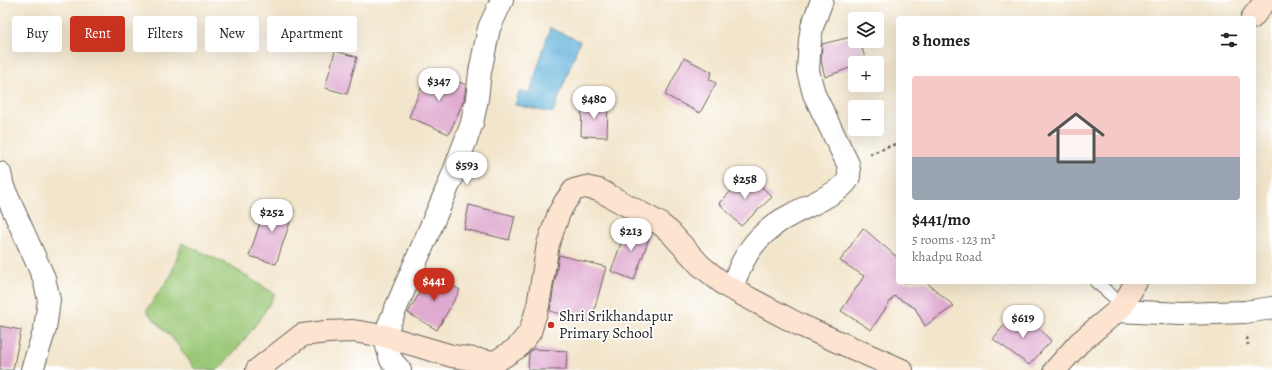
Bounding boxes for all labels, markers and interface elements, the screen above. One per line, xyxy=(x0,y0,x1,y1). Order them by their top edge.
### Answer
map controls xyxy=(848,12,884,136)
button: layers xyxy=(848,12,884,48)
chip: Buy xyxy=(12,16,62,52)
chip: Rent xyxy=(70,16,125,52)
chip: Filters xyxy=(133,16,197,52)
chip: New xyxy=(205,16,259,52)
chip: Apartment xyxy=(267,16,357,52)
text: 8 homes xyxy=(912,29,970,52)
icon: filters xyxy=(1218,29,1240,51)
button: + xyxy=(848,56,884,92)
pin: $347 xyxy=(415,68,463,102)
text: $347 xyxy=(427,72,451,89)
pin: $480 xyxy=(570,86,618,120)
text: $480 xyxy=(582,90,606,107)
button: − xyxy=(848,100,884,136)
icon: home xyxy=(1040,102,1112,174)
pin: $593 xyxy=(443,152,491,186)
text: $593 xyxy=(455,156,479,173)
pin: $258 xyxy=(721,166,769,200)
text: $258 xyxy=(733,170,757,187)
pin: $252 xyxy=(248,199,296,233)
text: $252 xyxy=(260,203,284,220)
text: $441/mo xyxy=(912,208,971,231)
pin: $213 xyxy=(607,218,655,252)
text: $213 xyxy=(620,222,642,239)
text: 5 rooms · 123 m² xyxy=(912,231,995,248)
text: khadpu Road xyxy=(912,248,982,265)
pin: $441 xyxy=(410,268,458,302)
text: $441 xyxy=(423,272,445,289)
pin: $619 xyxy=(999,305,1047,339)
place label: Shri Srikhandapur Primary School xyxy=(559,306,673,343)
text: $619 xyxy=(1012,309,1034,326)
marker: Shri Srikhandapur Primary School xyxy=(546,320,556,330)

